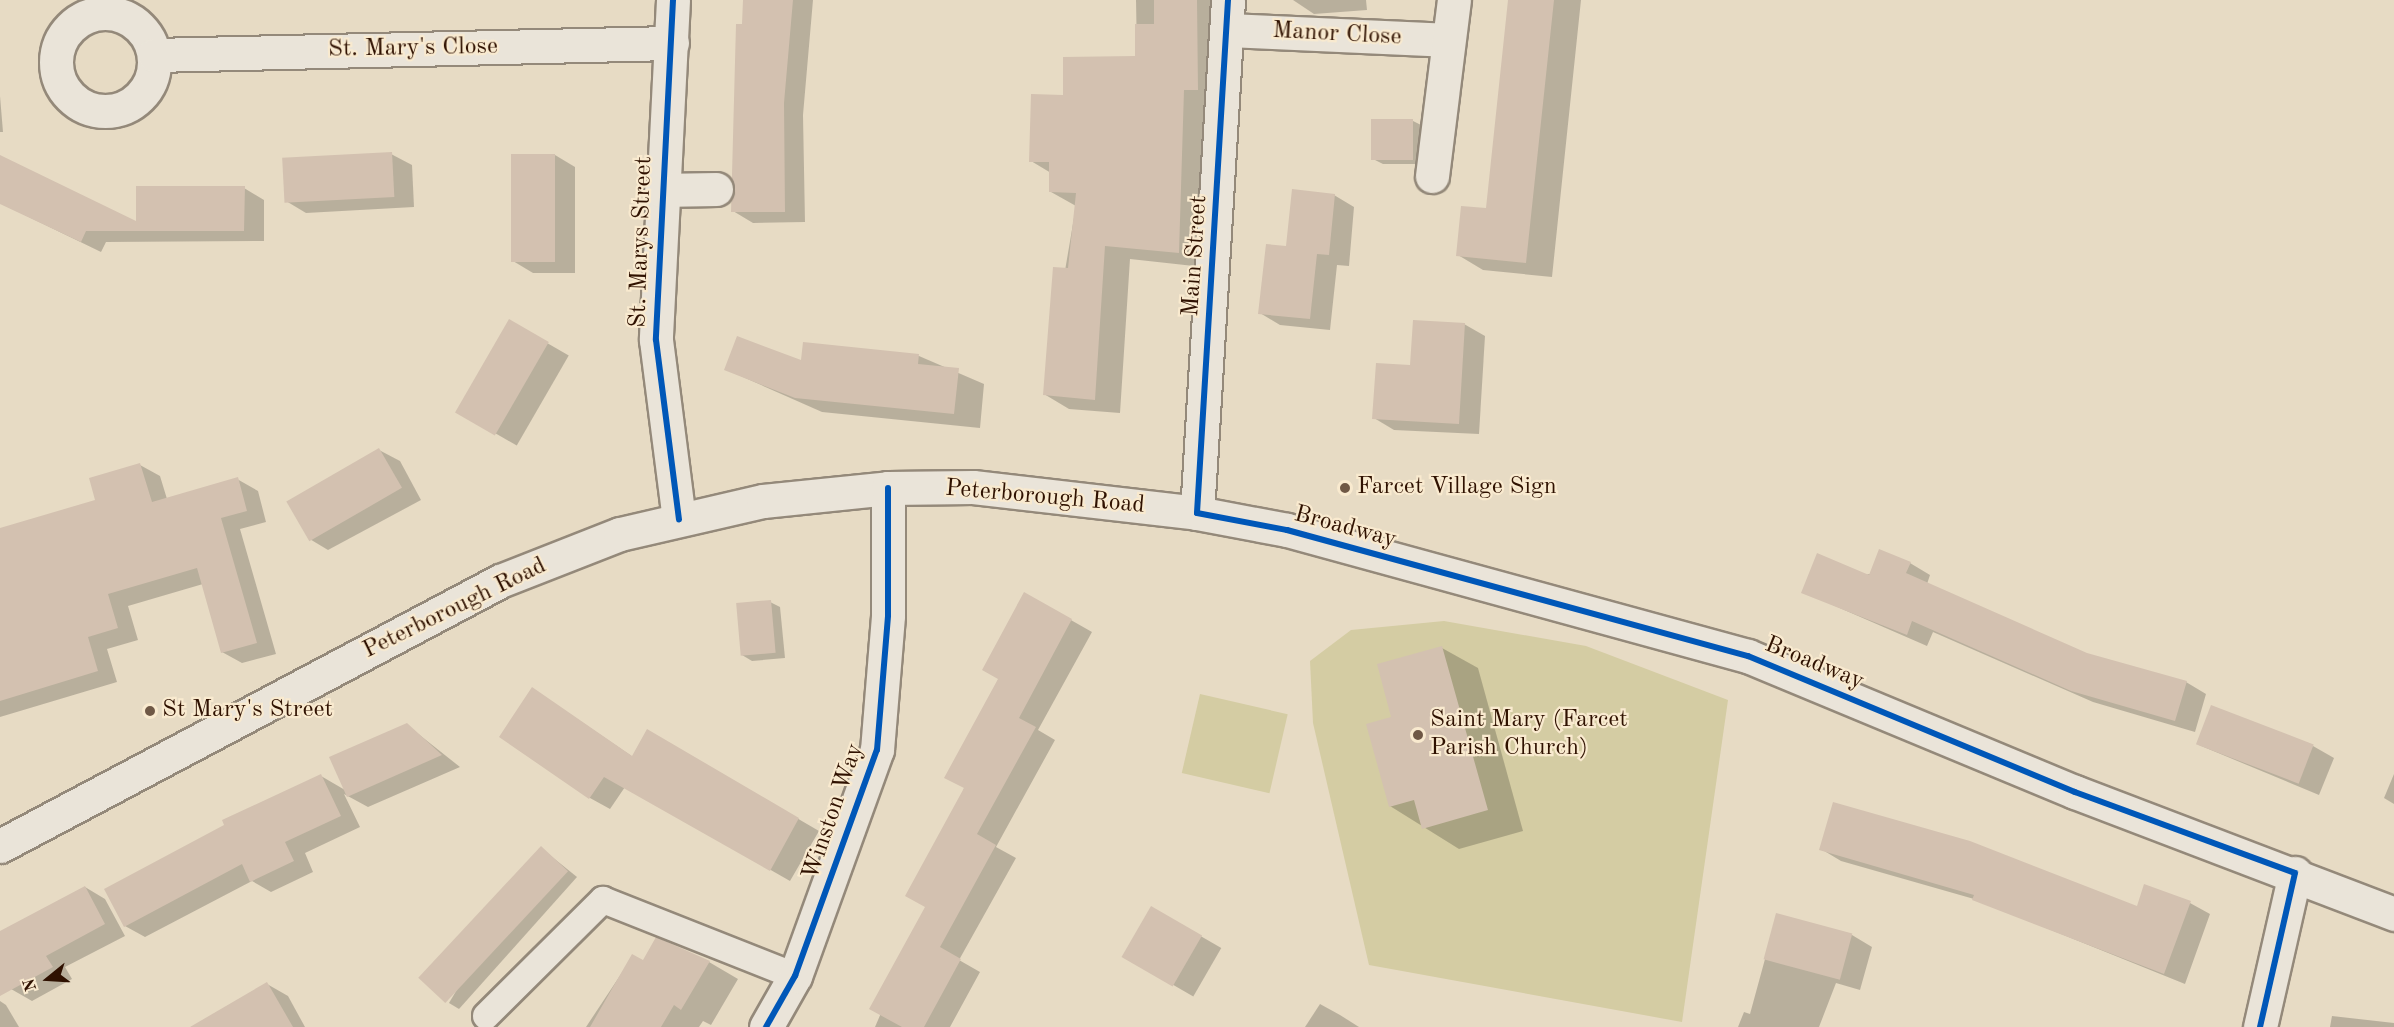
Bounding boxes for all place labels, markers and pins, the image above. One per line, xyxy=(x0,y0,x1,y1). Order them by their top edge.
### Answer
place label: Farcet Village Sign xyxy=(1357,474,1557,502)
marker: Farcet Village Sign xyxy=(1338,481,1352,495)
place label: St Mary's Street xyxy=(162,697,333,725)
marker: St Mary's Street xyxy=(143,704,157,718)
place label: Saint Mary (Farcet Parish Church) xyxy=(1430,707,1628,763)
marker: Saint Mary (Farcet Parish Church) xyxy=(1411,728,1425,742)

